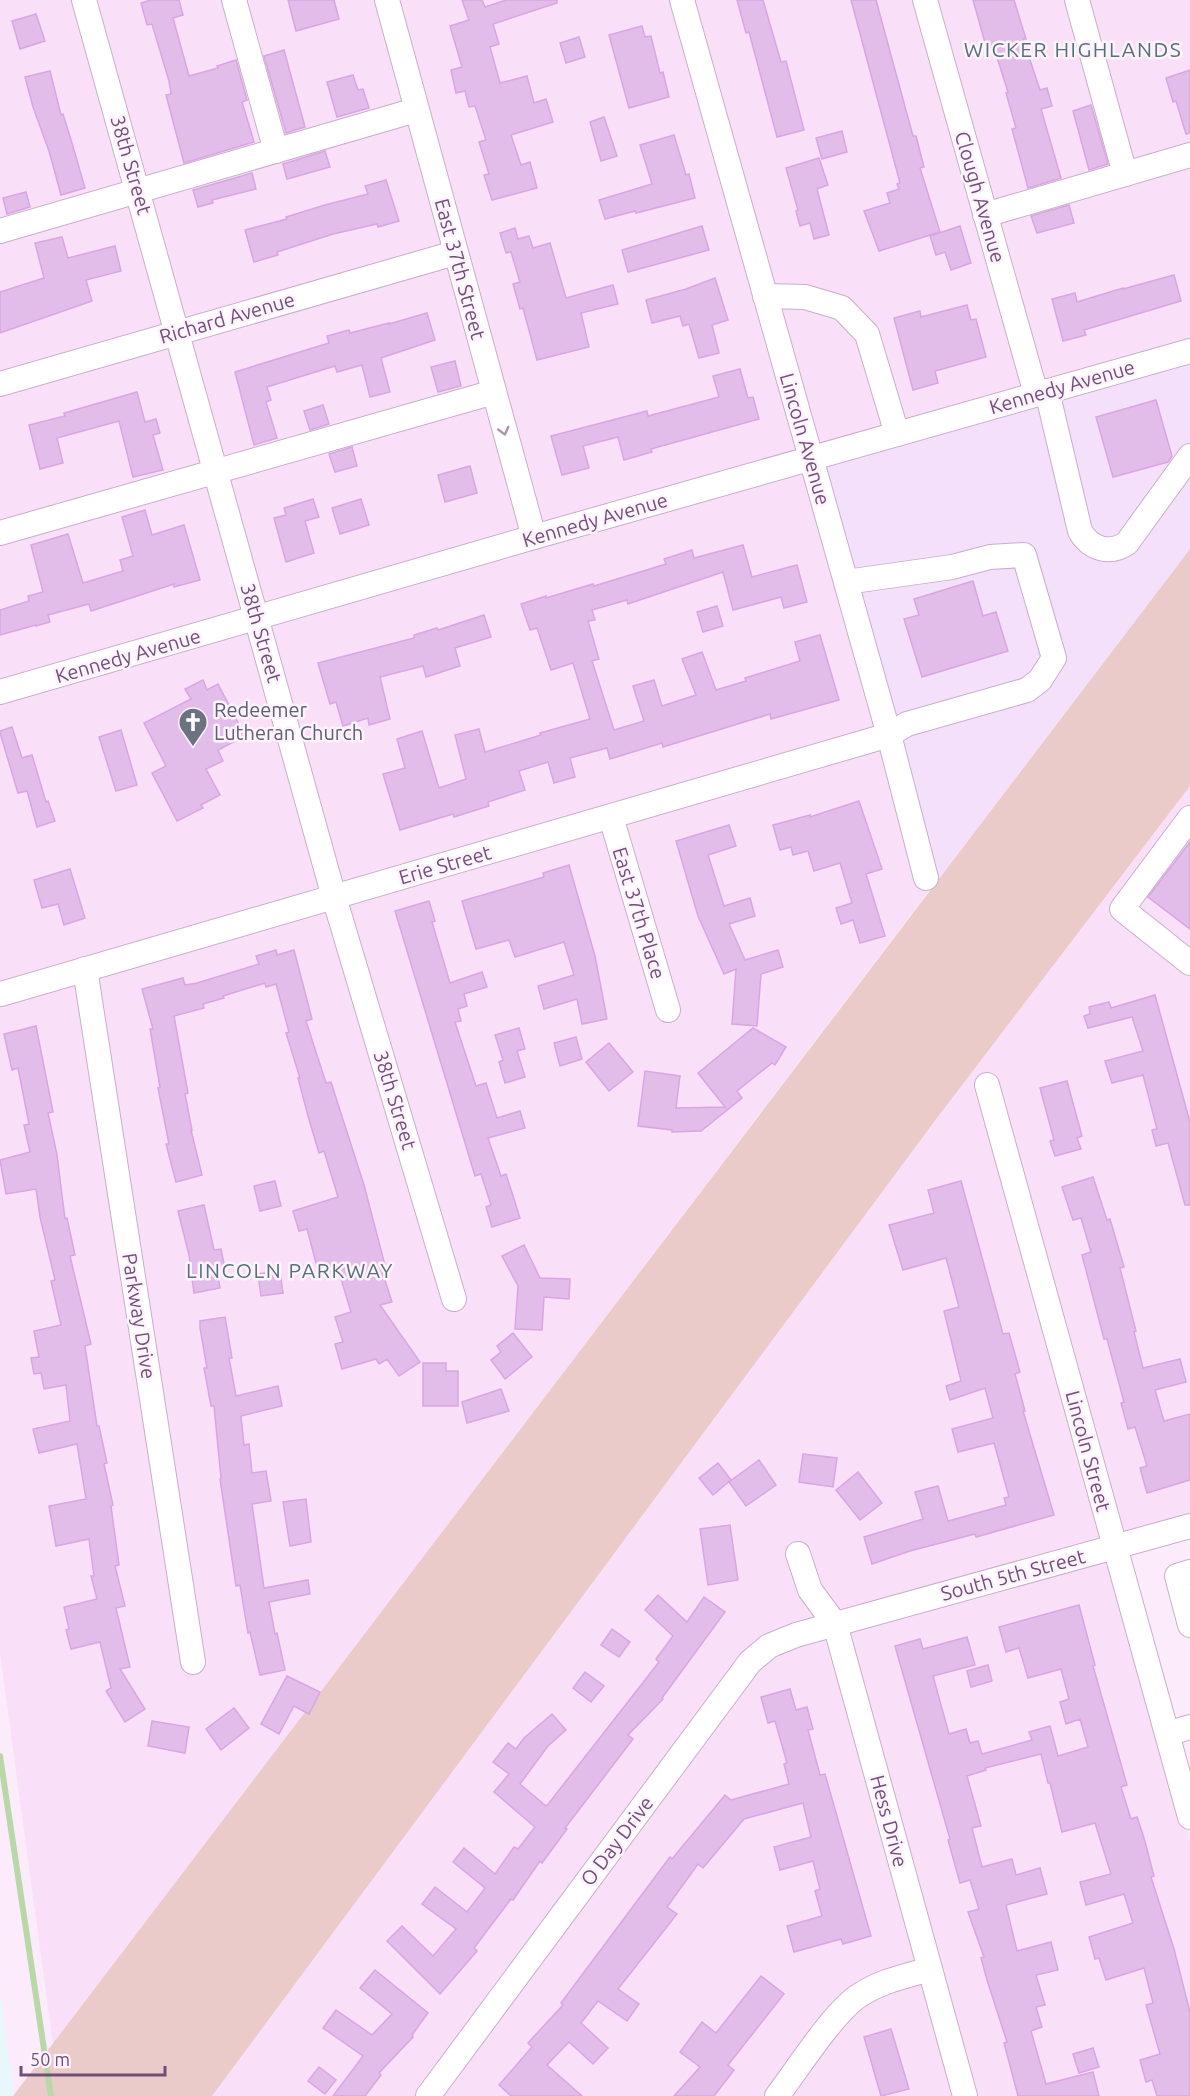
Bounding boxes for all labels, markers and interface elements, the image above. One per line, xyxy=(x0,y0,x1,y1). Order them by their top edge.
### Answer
district label: WICKER HIGHLANDS xyxy=(964,37,1182,61)
street label: 38th Street xyxy=(106,113,157,217)
street label: Clough Avenue xyxy=(951,129,1010,265)
street label: East 37th Street xyxy=(431,196,490,342)
street label: Richard Avenue xyxy=(157,287,297,348)
street label: Kennedy Avenue xyxy=(987,355,1137,418)
street label: Lincoln Avenue xyxy=(776,370,835,507)
one-way arrow xyxy=(497,426,510,436)
street label: Kennedy Avenue xyxy=(520,488,670,551)
street label: 38th Street xyxy=(236,581,287,685)
street label: Kennedy Avenue xyxy=(53,624,203,687)
place label: Redeemer Lutheran Church xyxy=(214,698,363,744)
church icon: Redeemer Lutheran Church xyxy=(177,706,209,748)
street label: Erie Street xyxy=(396,840,494,889)
street label: East 37th Place xyxy=(608,844,670,982)
street label: 38th Street xyxy=(370,1048,421,1152)
street label: Parkway Drive xyxy=(118,1251,161,1380)
district label: LINCOLN PARKWAY xyxy=(186,1258,394,1282)
street label: Lincoln Street xyxy=(1061,1388,1116,1514)
street label: South 5th Street xyxy=(938,1544,1088,1605)
street label: Hess Drive xyxy=(866,1772,913,1869)
street label: O Day Drive xyxy=(576,1791,658,1890)
scale bar xyxy=(21,2039,165,2077)
text: 50 m xyxy=(30,2049,70,2069)

